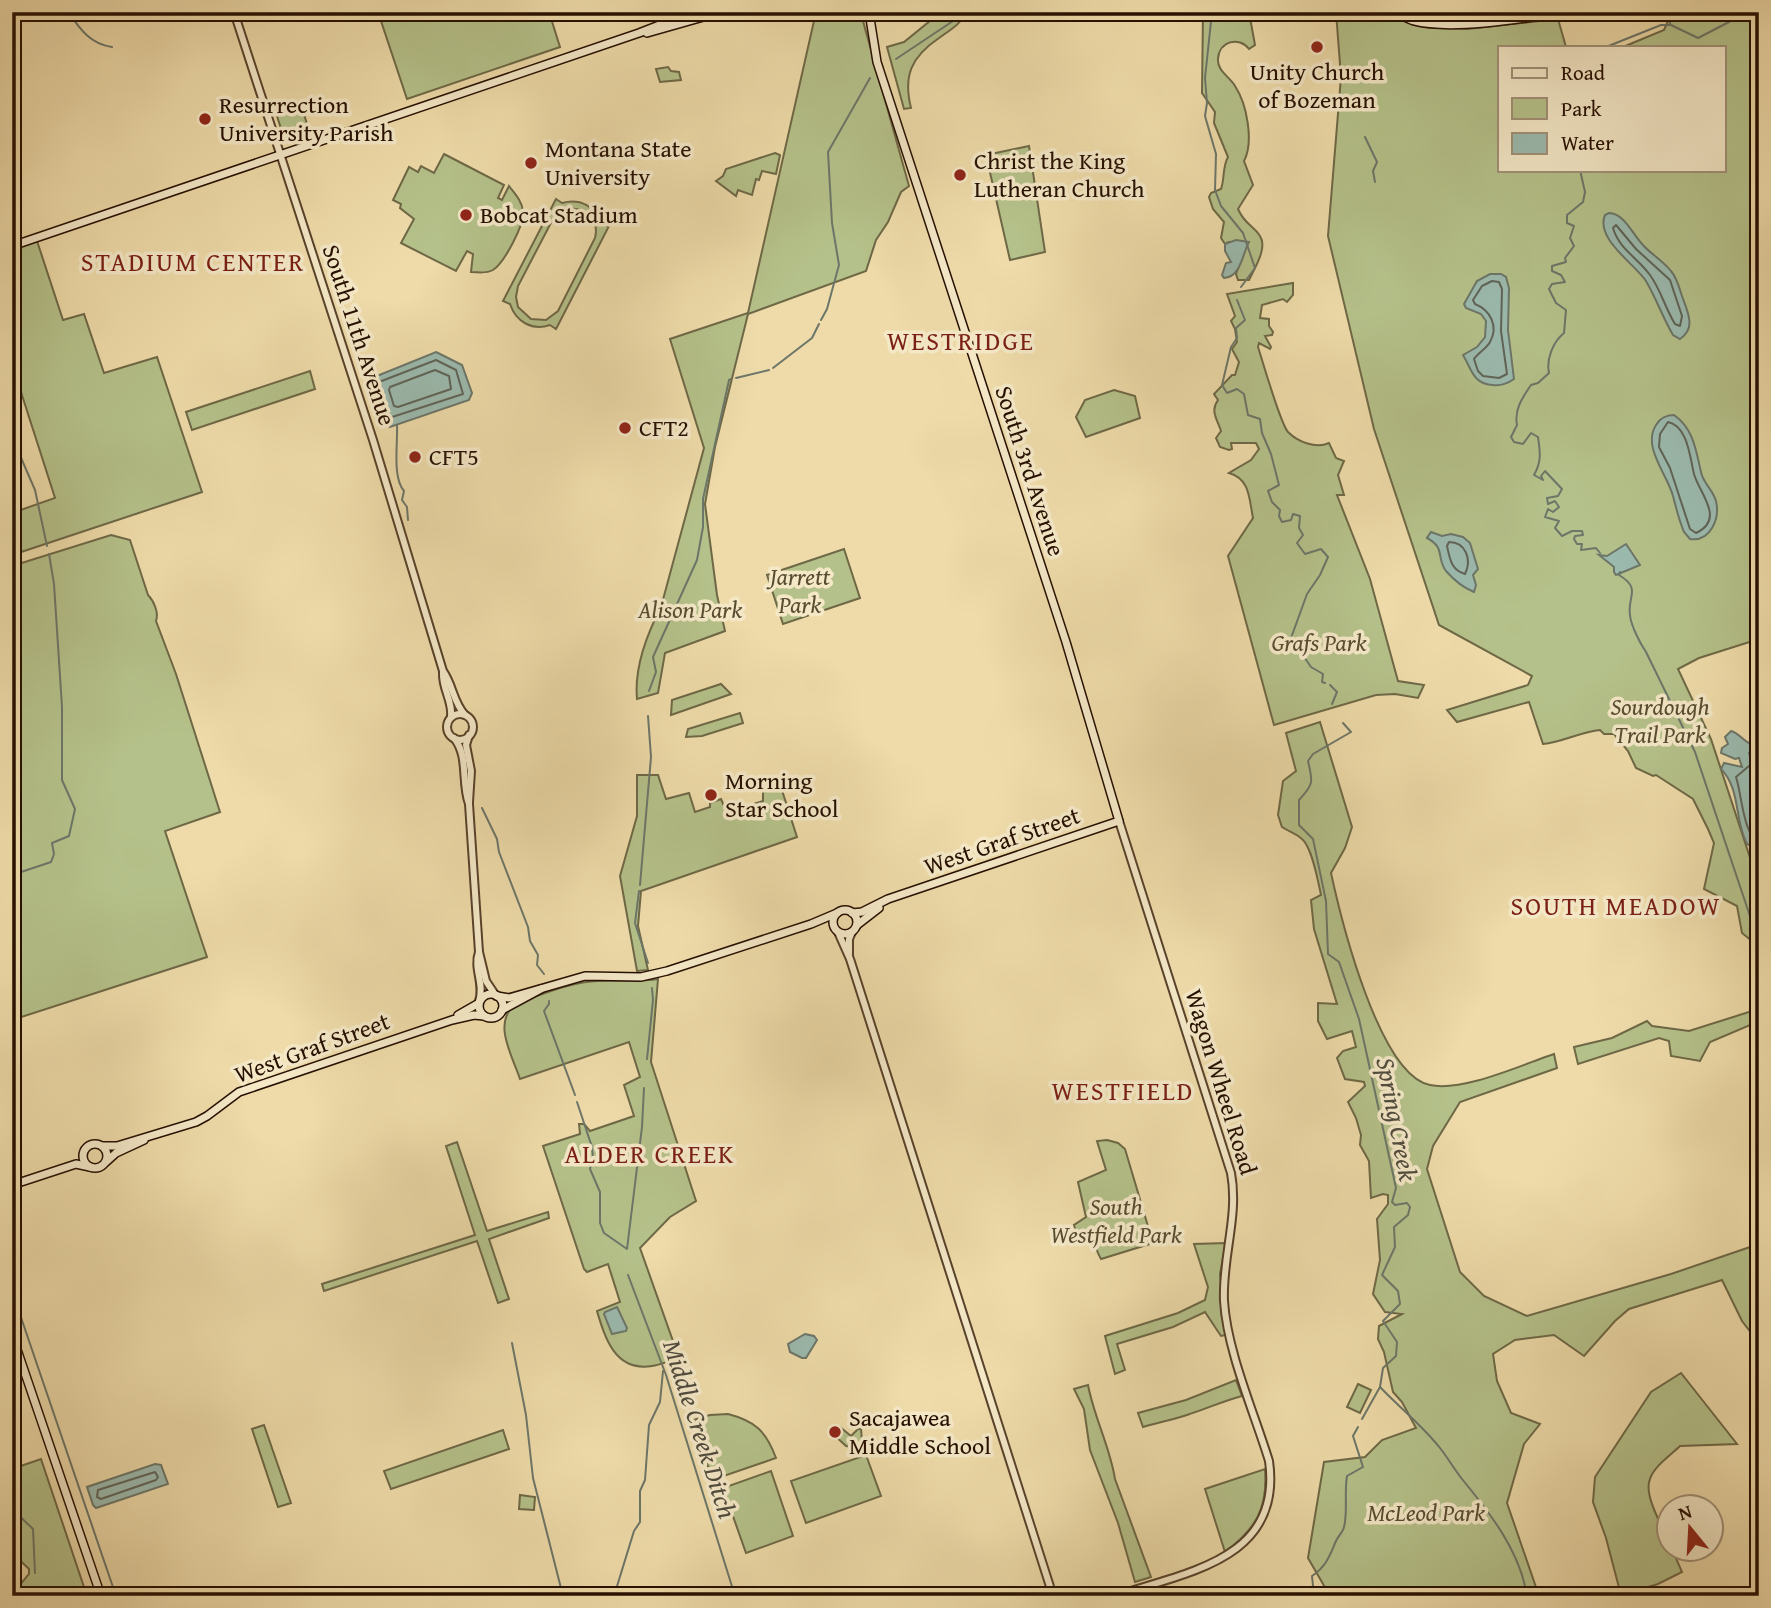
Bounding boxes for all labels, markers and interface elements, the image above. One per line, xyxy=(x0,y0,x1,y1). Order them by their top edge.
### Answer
marker: Unity Church of Bozeman xyxy=(1309,39,1325,55)
legend xyxy=(1498,46,1726,172)
place label: Unity Church of Bozeman xyxy=(1250,54,1385,117)
text: Road xyxy=(1561,57,1606,88)
place label: Resurrection University Parish xyxy=(219,87,394,150)
text: Park xyxy=(1561,93,1602,124)
marker: Resurrection University Parish xyxy=(197,111,213,127)
text: Water xyxy=(1561,127,1614,158)
place label: Montana State University xyxy=(545,131,692,194)
place label: Christ the King Lutheran Church xyxy=(974,143,1145,206)
marker: Montana State University xyxy=(523,155,539,171)
marker: Christ the King Lutheran Church xyxy=(952,167,968,183)
place label: Bobcat Stadium xyxy=(480,197,638,232)
marker: Bobcat Stadium xyxy=(458,207,474,223)
street label: South 11th Avenue xyxy=(314,240,405,430)
district label: STADIUM CENTER xyxy=(81,242,305,281)
district label: WESTRIDGE xyxy=(887,321,1035,360)
street label: South 3rd Avenue xyxy=(986,381,1075,561)
place label: CFT2 xyxy=(639,410,689,445)
marker: CFT2 xyxy=(617,420,633,436)
place label: CFT5 xyxy=(429,439,479,474)
marker: CFT5 xyxy=(407,449,423,465)
park label: Jarrett Park xyxy=(766,559,831,622)
park label: Alison Park xyxy=(637,592,742,627)
park label: Grafs Park xyxy=(1271,625,1367,660)
park label: Sourdough Trail Park xyxy=(1610,689,1710,752)
place label: Morning Star School xyxy=(725,763,839,826)
marker: Morning Star School xyxy=(703,787,719,803)
street label: West Graf Street xyxy=(919,797,1085,884)
district label: SOUTH MEADOW xyxy=(1510,886,1722,925)
street label: Wagon Wheel Road xyxy=(1177,985,1266,1179)
street label: West Graf Street xyxy=(229,1003,395,1092)
water label: Spring Creek xyxy=(1366,1054,1429,1184)
district label: WESTFIELD xyxy=(1052,1071,1194,1110)
district label: ALDER CREEK xyxy=(565,1134,735,1173)
park label: South Westfield Park xyxy=(1050,1189,1182,1252)
water label: Middle Creek Ditch xyxy=(653,1334,748,1523)
place label: Sacajawea Middle School xyxy=(849,1400,991,1463)
marker: Sacajawea Middle School xyxy=(827,1424,843,1440)
north arrow xyxy=(1656,1492,1726,1562)
park label: McLeod Park xyxy=(1367,1495,1485,1530)
text: N xyxy=(1674,1496,1695,1527)

